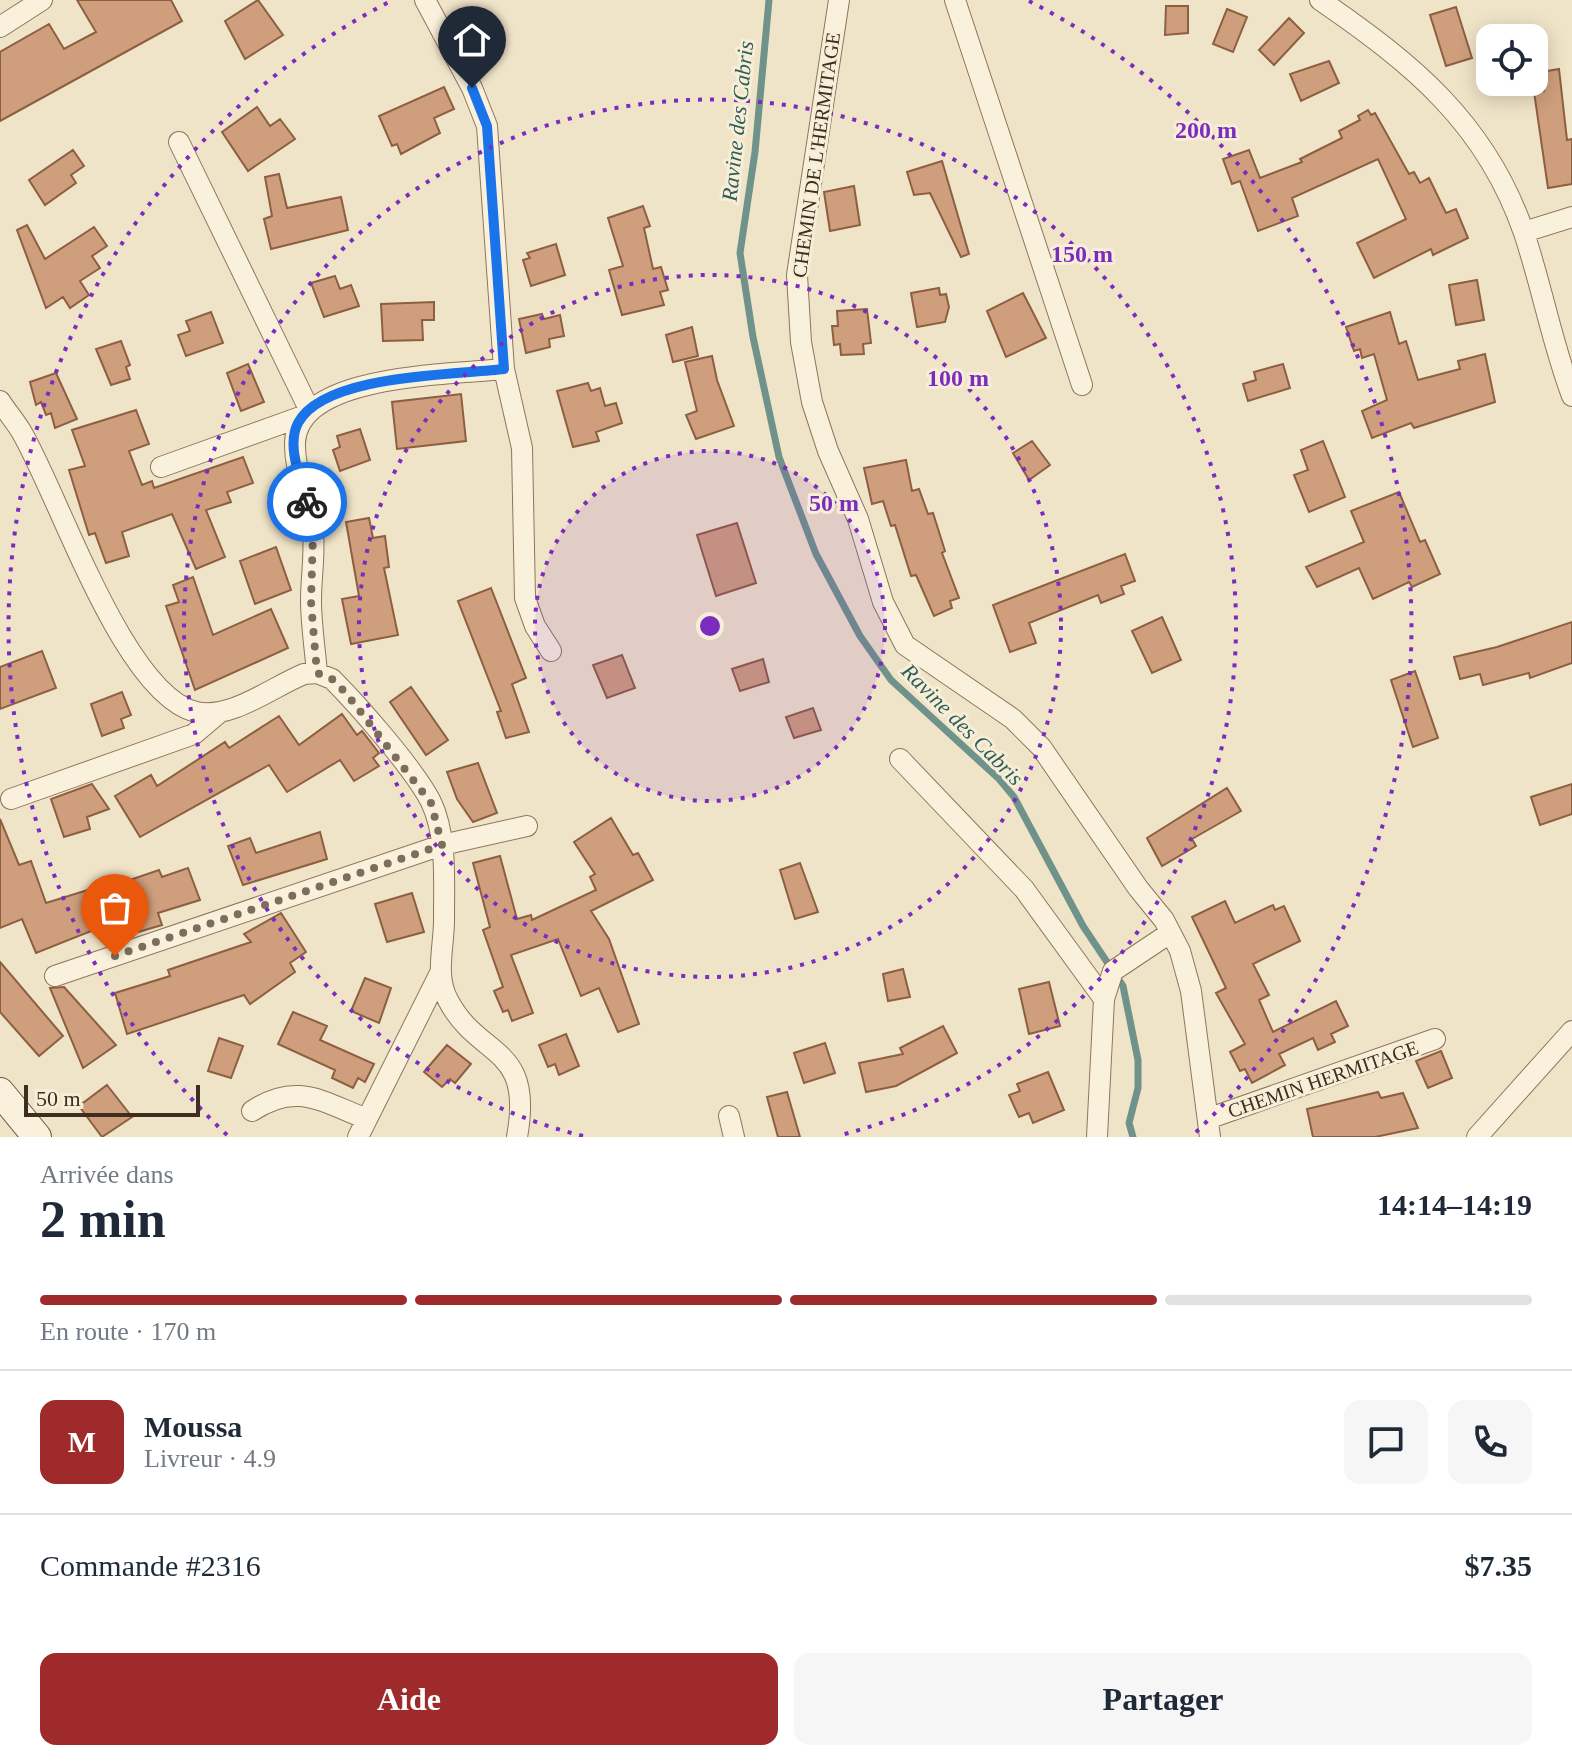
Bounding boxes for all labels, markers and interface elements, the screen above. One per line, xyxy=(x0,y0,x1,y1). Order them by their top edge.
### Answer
pin xyxy=(438,6,506,88)
icon: home xyxy=(450,18,494,62)
map controls xyxy=(1476,24,1548,96)
button: locate xyxy=(1476,24,1548,96)
street label: CHEMIN DE L'HERMITAGE xyxy=(788,31,844,279)
water label: Ravine des Cabris xyxy=(717,40,758,204)
text: 200 m xyxy=(1175,117,1237,143)
text: 150 m xyxy=(1051,241,1113,267)
text: 100 m xyxy=(927,365,989,391)
courier xyxy=(267,462,347,542)
icon: bike xyxy=(285,480,329,524)
text: 50 m xyxy=(809,490,859,516)
centre of rings xyxy=(696,612,724,640)
water label: Ravine des Cabris xyxy=(896,658,1029,790)
pin xyxy=(81,874,149,956)
icon: bag xyxy=(93,886,137,930)
street label: CHEMIN HERMITAGE xyxy=(1225,1036,1421,1122)
scale bar xyxy=(24,1081,200,1117)
text: 50 m xyxy=(36,1086,81,1111)
text: Arrivée dans xyxy=(40,1160,174,1189)
text: 14:14–14:19 xyxy=(1377,1188,1532,1221)
text: 2 min xyxy=(40,1191,166,1248)
text: En route · 170 m xyxy=(40,1317,216,1346)
button: chat xyxy=(1344,1400,1428,1484)
button: phone xyxy=(1448,1400,1532,1484)
text: Moussa xyxy=(144,1410,242,1443)
text: M xyxy=(68,1425,96,1458)
text: Livreur · 4.9 xyxy=(144,1444,276,1473)
text: Commande #2316 xyxy=(40,1549,261,1582)
text: $7.35 xyxy=(1465,1549,1532,1582)
button: Aide xyxy=(40,1653,778,1745)
button: Partager xyxy=(794,1653,1532,1745)

